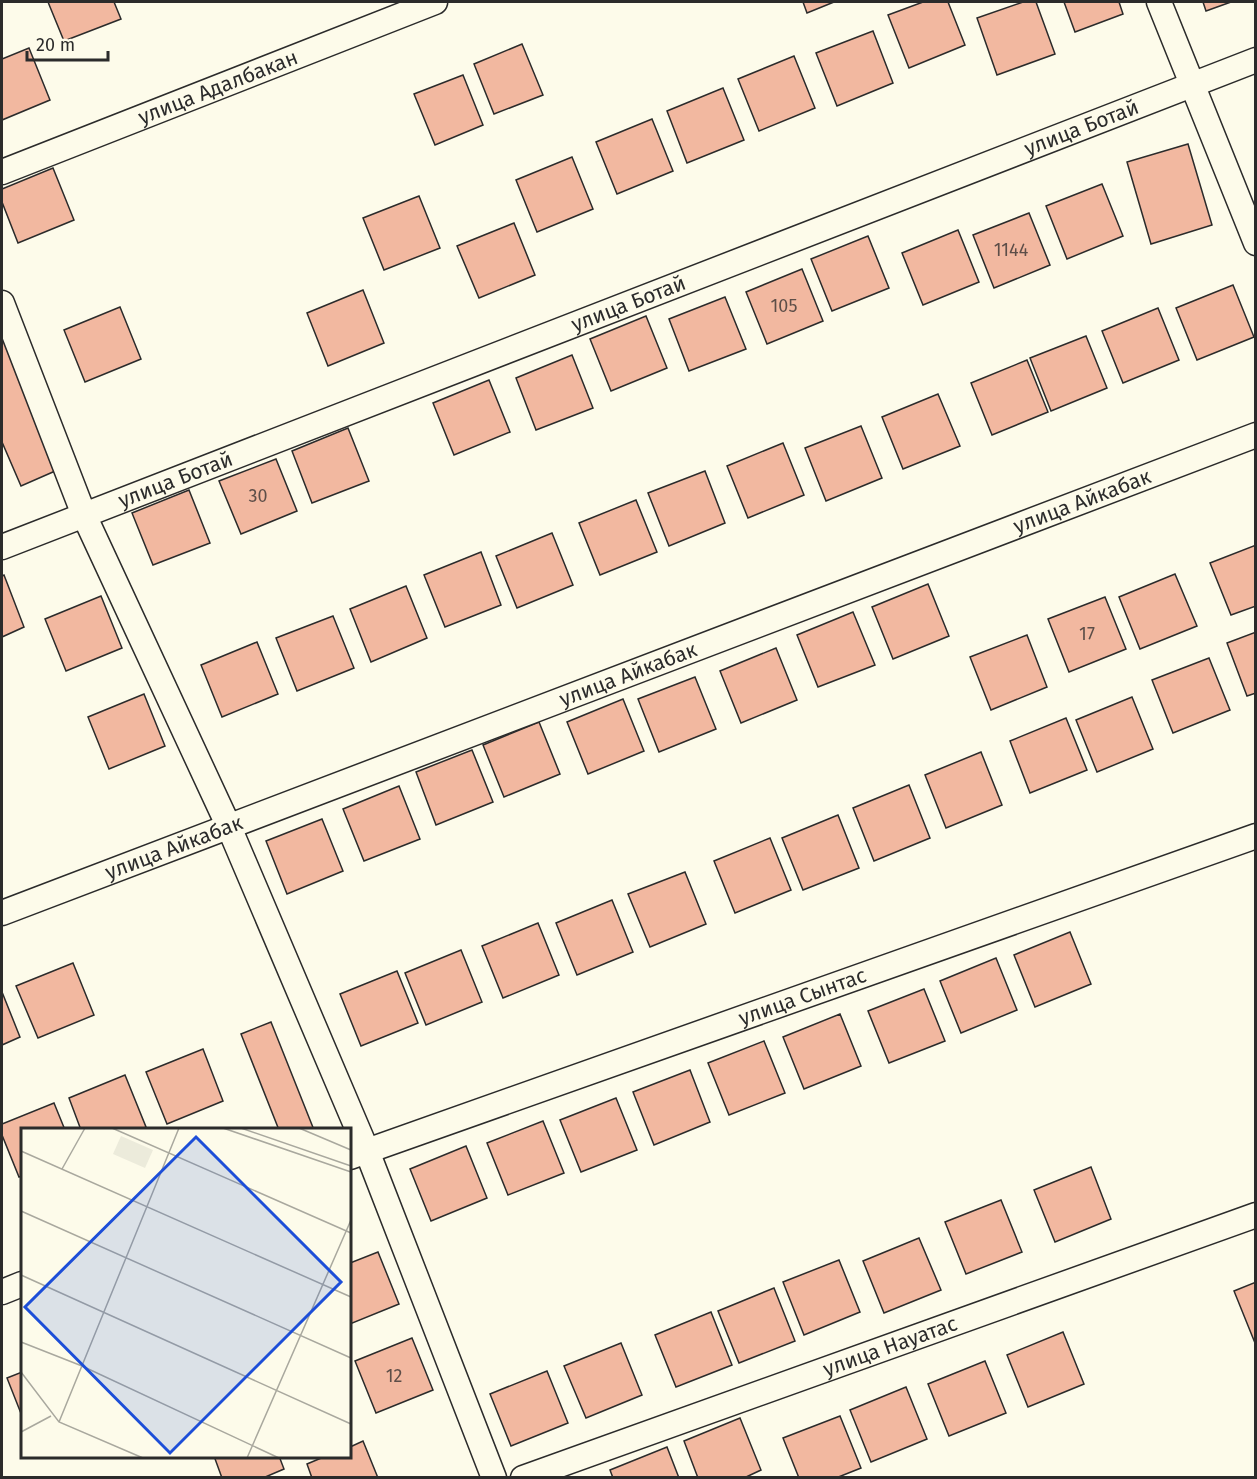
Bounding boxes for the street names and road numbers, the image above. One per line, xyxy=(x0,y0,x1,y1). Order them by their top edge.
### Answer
street label: улица Адалбакан xyxy=(134,44,302,130)
street label: улица Ботай xyxy=(1020,94,1142,162)
street label: улица Ботай xyxy=(567,270,689,338)
street label: улица Ботай xyxy=(114,446,236,514)
street label: улица Айкабак xyxy=(1010,463,1155,539)
street label: улица Айкабак xyxy=(556,636,701,712)
street label: улица Айкабак xyxy=(101,809,246,885)
street label: улица Сынтас xyxy=(735,962,870,1031)
street label: улица Науатас xyxy=(819,1310,961,1382)

